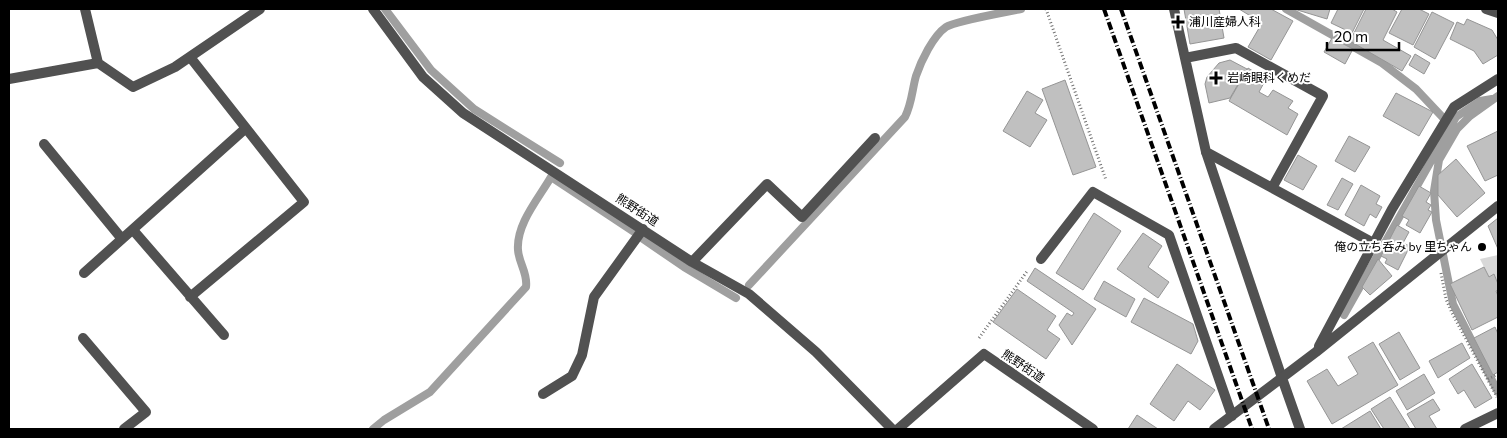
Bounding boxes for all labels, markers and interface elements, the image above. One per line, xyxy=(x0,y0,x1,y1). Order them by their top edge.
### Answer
place label: 浦川産婦人科 xyxy=(1189,14,1261,28)
marker: 浦川産婦人科 xyxy=(1171,15,1185,29)
scale bar xyxy=(1327,20,1400,52)
text: 20 m xyxy=(1334,27,1368,45)
place label: 岩崎眼科くめだ xyxy=(1227,70,1311,84)
marker: 岩崎眼科くめだ xyxy=(1209,71,1223,85)
street label: 熊野街道 xyxy=(614,190,661,228)
place label: 俺の立ち呑み by 里ちゃん xyxy=(1334,239,1472,253)
marker: 俺の立ち呑み by 里ちゃん xyxy=(1476,241,1488,253)
street label: 熊野街道 xyxy=(1000,346,1047,384)

